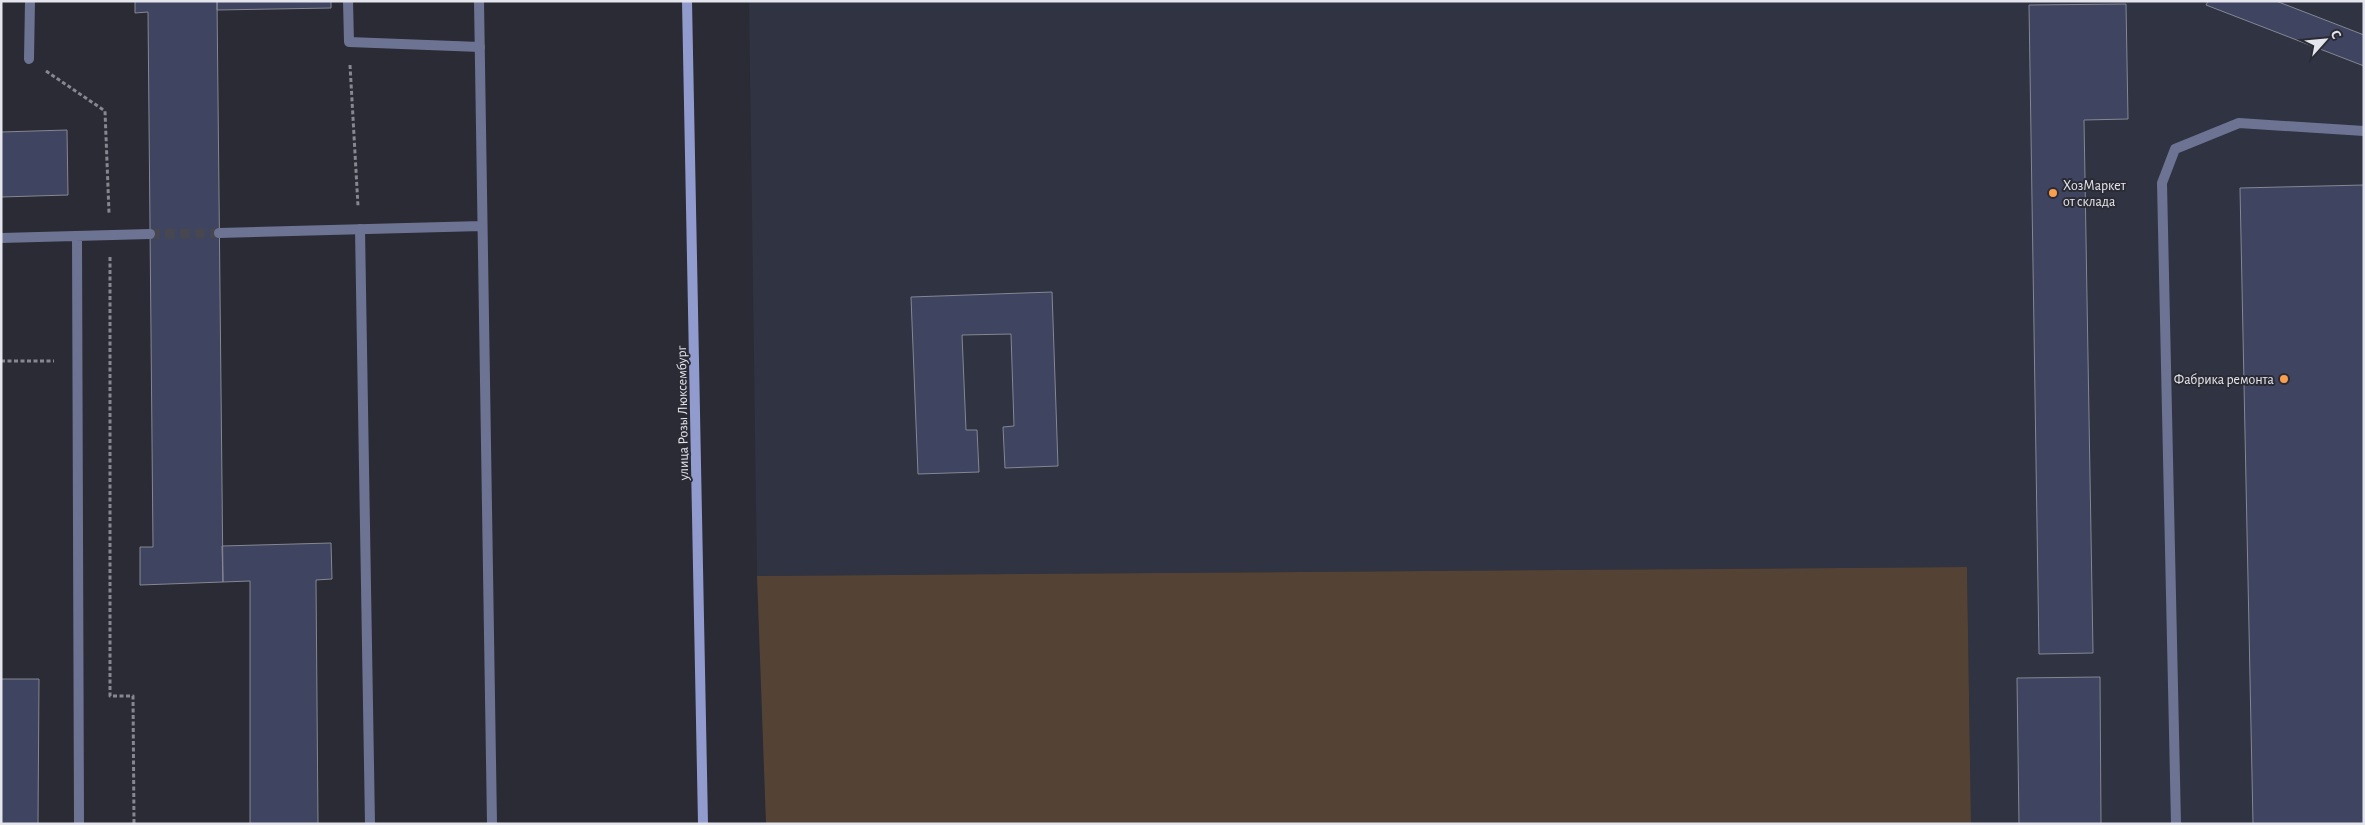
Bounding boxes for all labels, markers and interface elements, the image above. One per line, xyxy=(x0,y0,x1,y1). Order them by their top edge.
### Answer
north arrow xyxy=(2300,15,2350,65)
text: С xyxy=(2328,28,2344,41)
place label: ХозМаркет от склада xyxy=(2063,179,2127,209)
marker: ХозМаркет от склада xyxy=(2047,187,2059,199)
street label: улица Розы Люксембург xyxy=(675,345,691,481)
place label: Фабрика ремонта xyxy=(2174,373,2275,387)
marker: Фабрика ремонта xyxy=(2278,373,2290,385)

